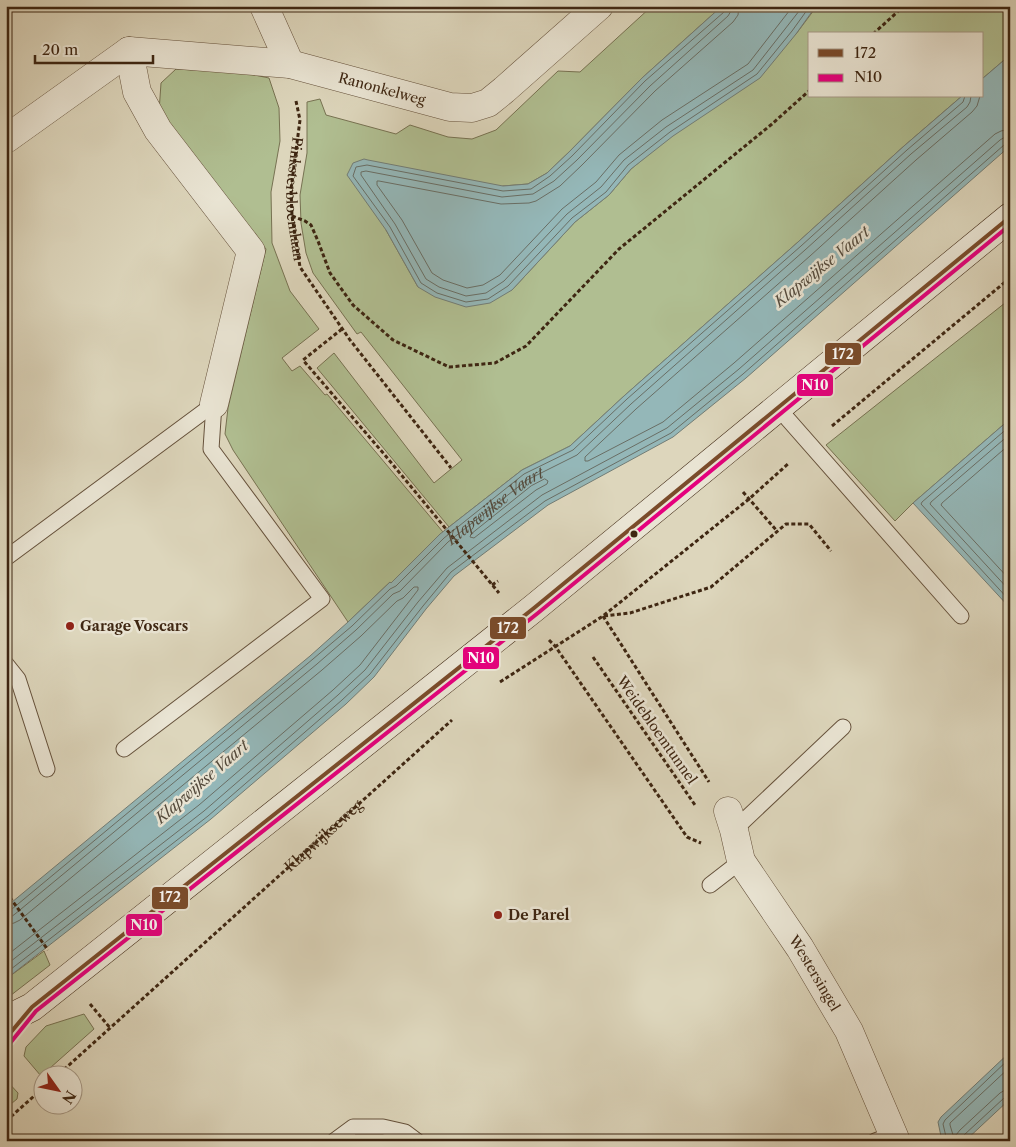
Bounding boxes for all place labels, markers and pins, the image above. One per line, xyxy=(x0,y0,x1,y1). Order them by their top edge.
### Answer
unlabelled marker xyxy=(629,529,639,539)
place label: Garage Voscars xyxy=(80,617,188,635)
marker: Garage Voscars xyxy=(64,620,76,632)
place label: De Parel xyxy=(508,906,570,924)
marker: De Parel xyxy=(492,909,504,921)

